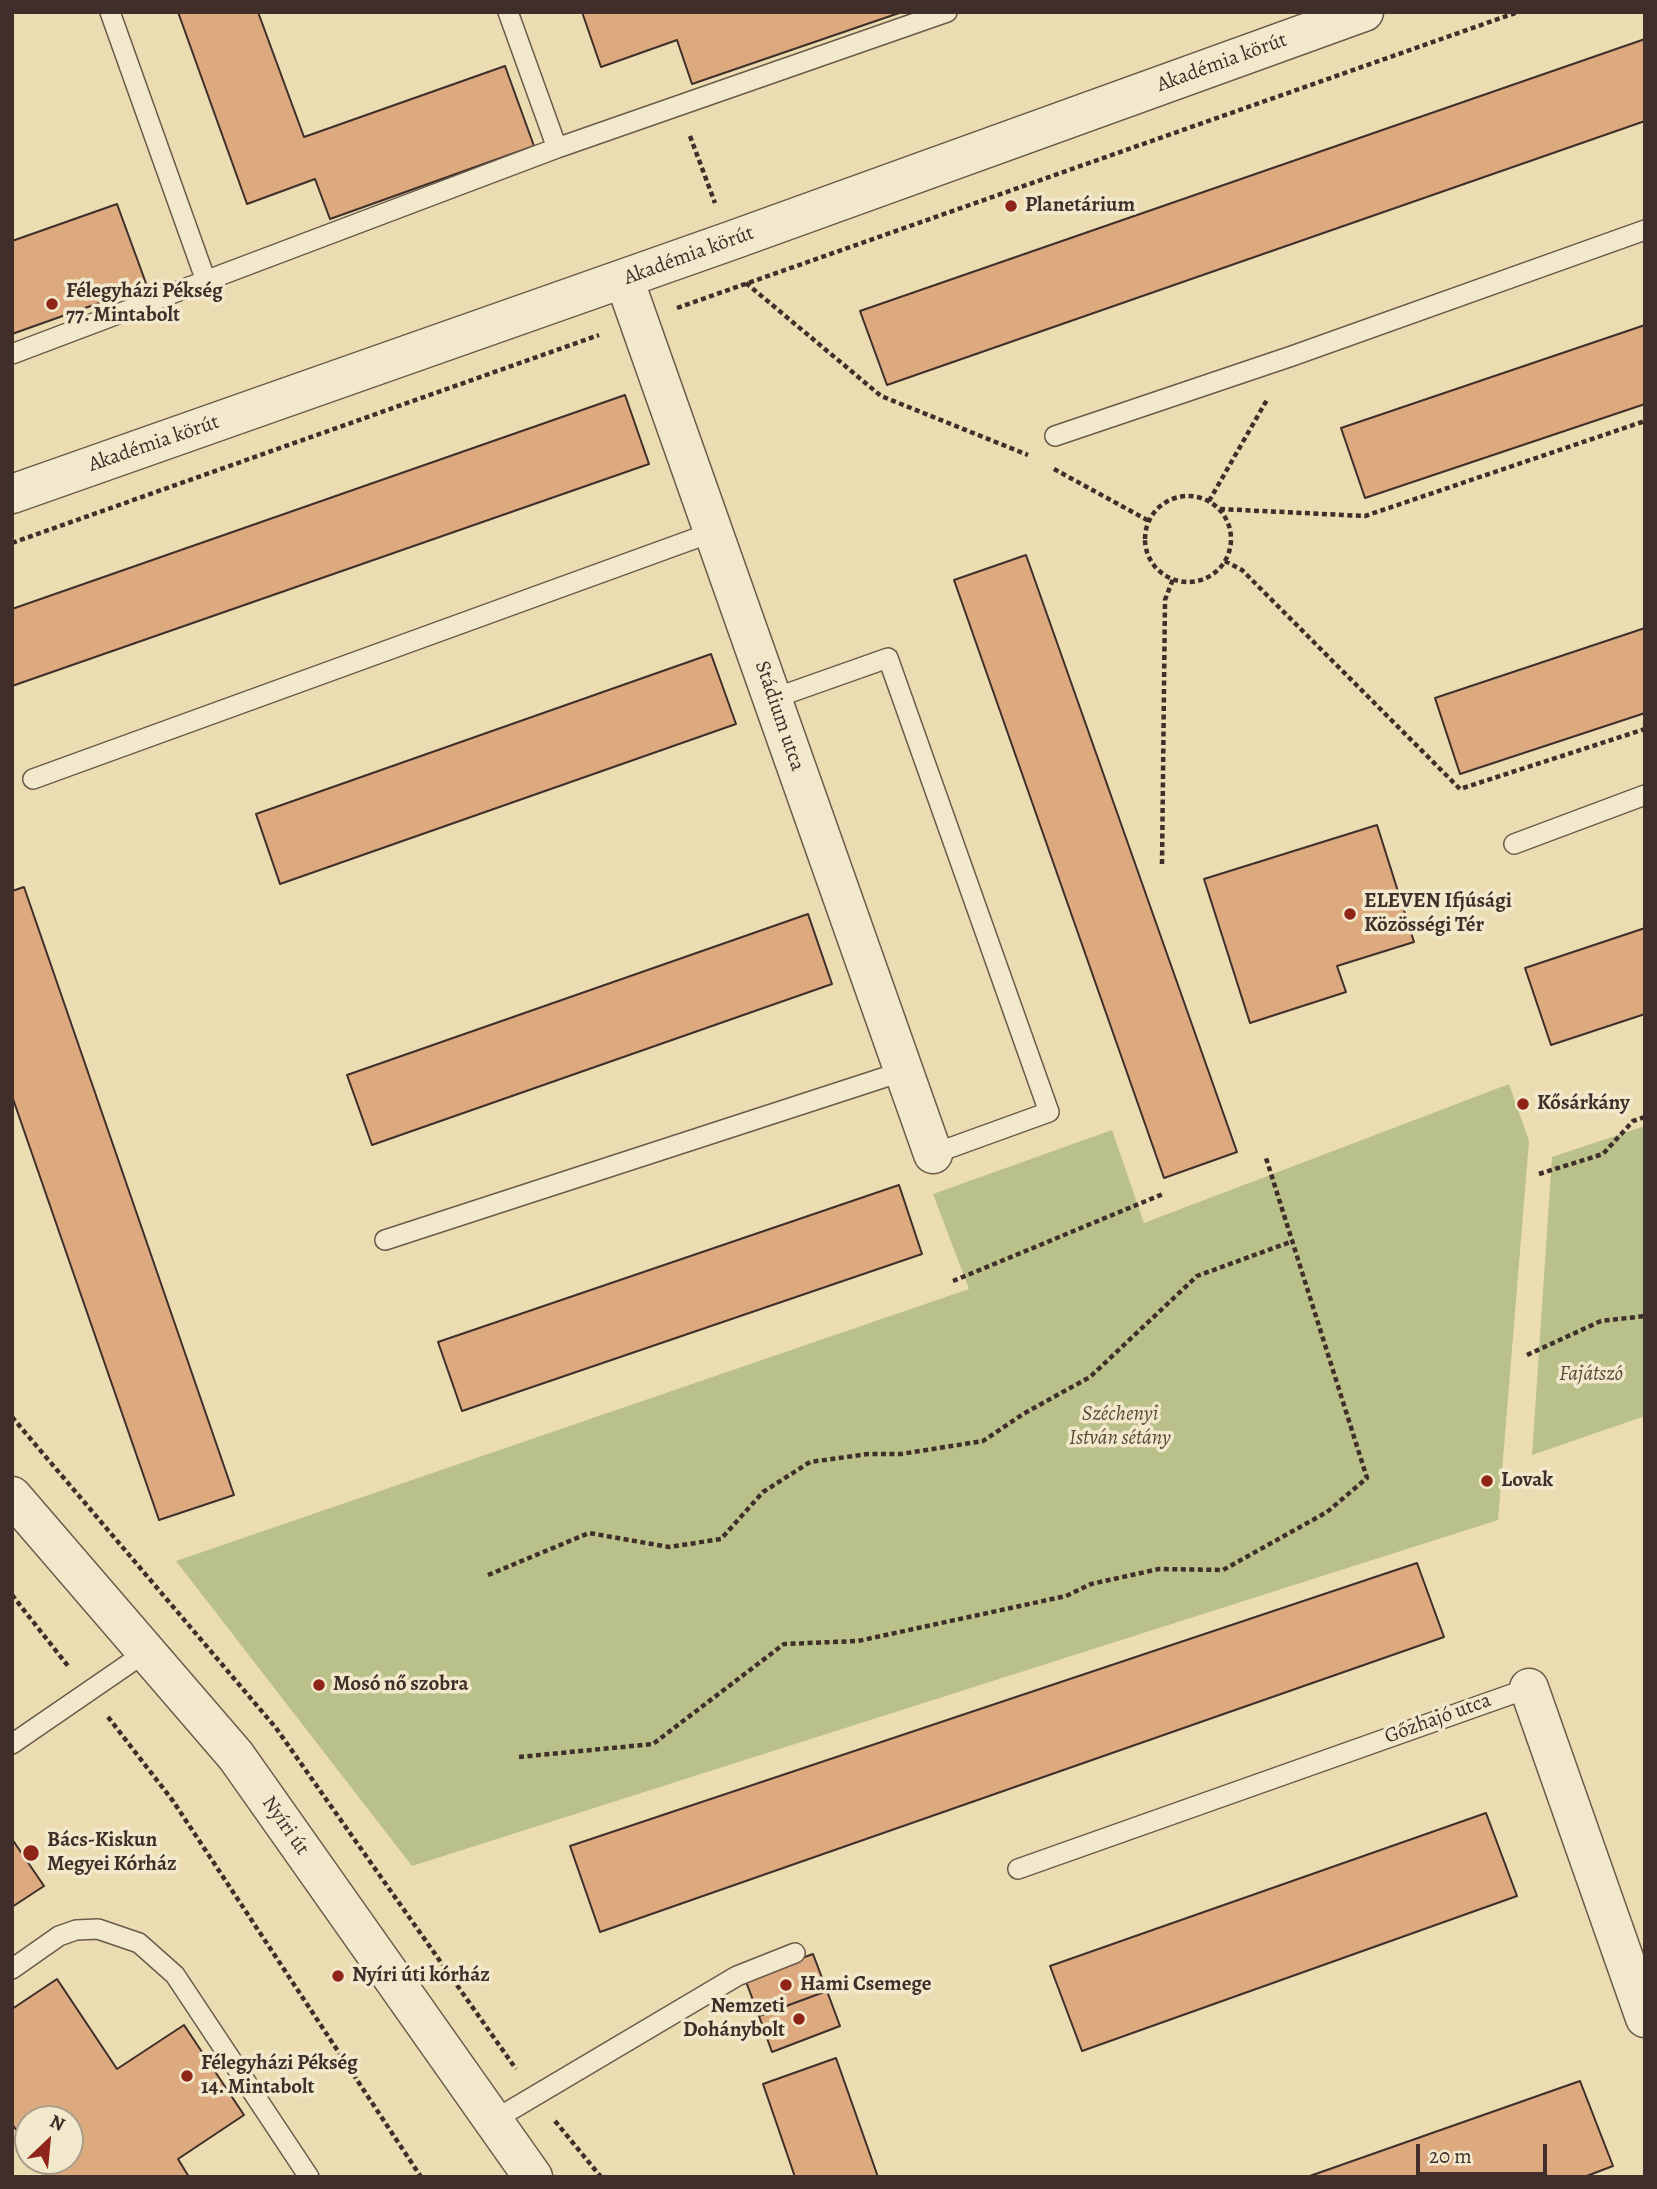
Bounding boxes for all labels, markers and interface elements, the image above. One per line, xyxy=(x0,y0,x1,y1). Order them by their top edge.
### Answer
street label: Akadémia körút xyxy=(1154,28,1290,98)
place label: Planetárium xyxy=(1025,193,1135,219)
marker: Planetárium xyxy=(1003,198,1019,214)
street label: Akadémia körút xyxy=(621,221,757,291)
place label: Félegyházi Pékség 77. Mintabolt xyxy=(66,279,223,329)
marker: Félegyházi Pékség 77. Mintabolt xyxy=(44,296,60,312)
street label: Akadémia körút xyxy=(85,410,223,478)
street label: Stádium utca xyxy=(748,658,810,774)
place label: ELEVEN Ifjúsági Közösségi Tér xyxy=(1364,889,1512,939)
marker: ELEVEN Ifjúsági Közösségi Tér xyxy=(1342,906,1358,922)
place label: Kősárkány xyxy=(1537,1091,1630,1117)
marker: Kősárkány xyxy=(1515,1096,1531,1112)
park label: Fajátszó xyxy=(1559,1362,1623,1388)
park label: Széchenyi István sétány xyxy=(1069,1402,1171,1452)
place label: Lovak xyxy=(1501,1468,1553,1494)
marker: Lovak xyxy=(1479,1473,1495,1489)
place label: Mosó nő szobra xyxy=(333,1672,469,1698)
marker: Mosó nő szobra xyxy=(311,1677,327,1693)
street label: Gőzhajó utca xyxy=(1381,1688,1495,1750)
street label: Nyíri út xyxy=(256,1792,314,1860)
place label: Bács-Kiskun Megyei Kórház xyxy=(47,1828,177,1878)
marker: Bács-Kiskun Megyei Kórház xyxy=(21,1843,41,1863)
place label: Nyíri úti kórház xyxy=(352,1963,490,1989)
marker: Nyíri úti kórház xyxy=(330,1968,346,1984)
place label: Hami Csemege xyxy=(800,1972,932,1998)
marker: Hami Csemege xyxy=(778,1977,794,1993)
place label: Nemzeti Dohánybolt xyxy=(683,1994,785,2044)
marker: Nemzeti Dohánybolt xyxy=(791,2011,807,2027)
place label: Félegyházi Pékség 14. Mintabolt xyxy=(201,2051,358,2101)
marker: Félegyházi Pékség 14. Mintabolt xyxy=(179,2068,195,2084)
north arrow xyxy=(14,2105,84,2175)
text: N xyxy=(45,2108,69,2138)
scale bar xyxy=(1419,2130,1550,2174)
text: 20 m xyxy=(1429,2142,1472,2170)

